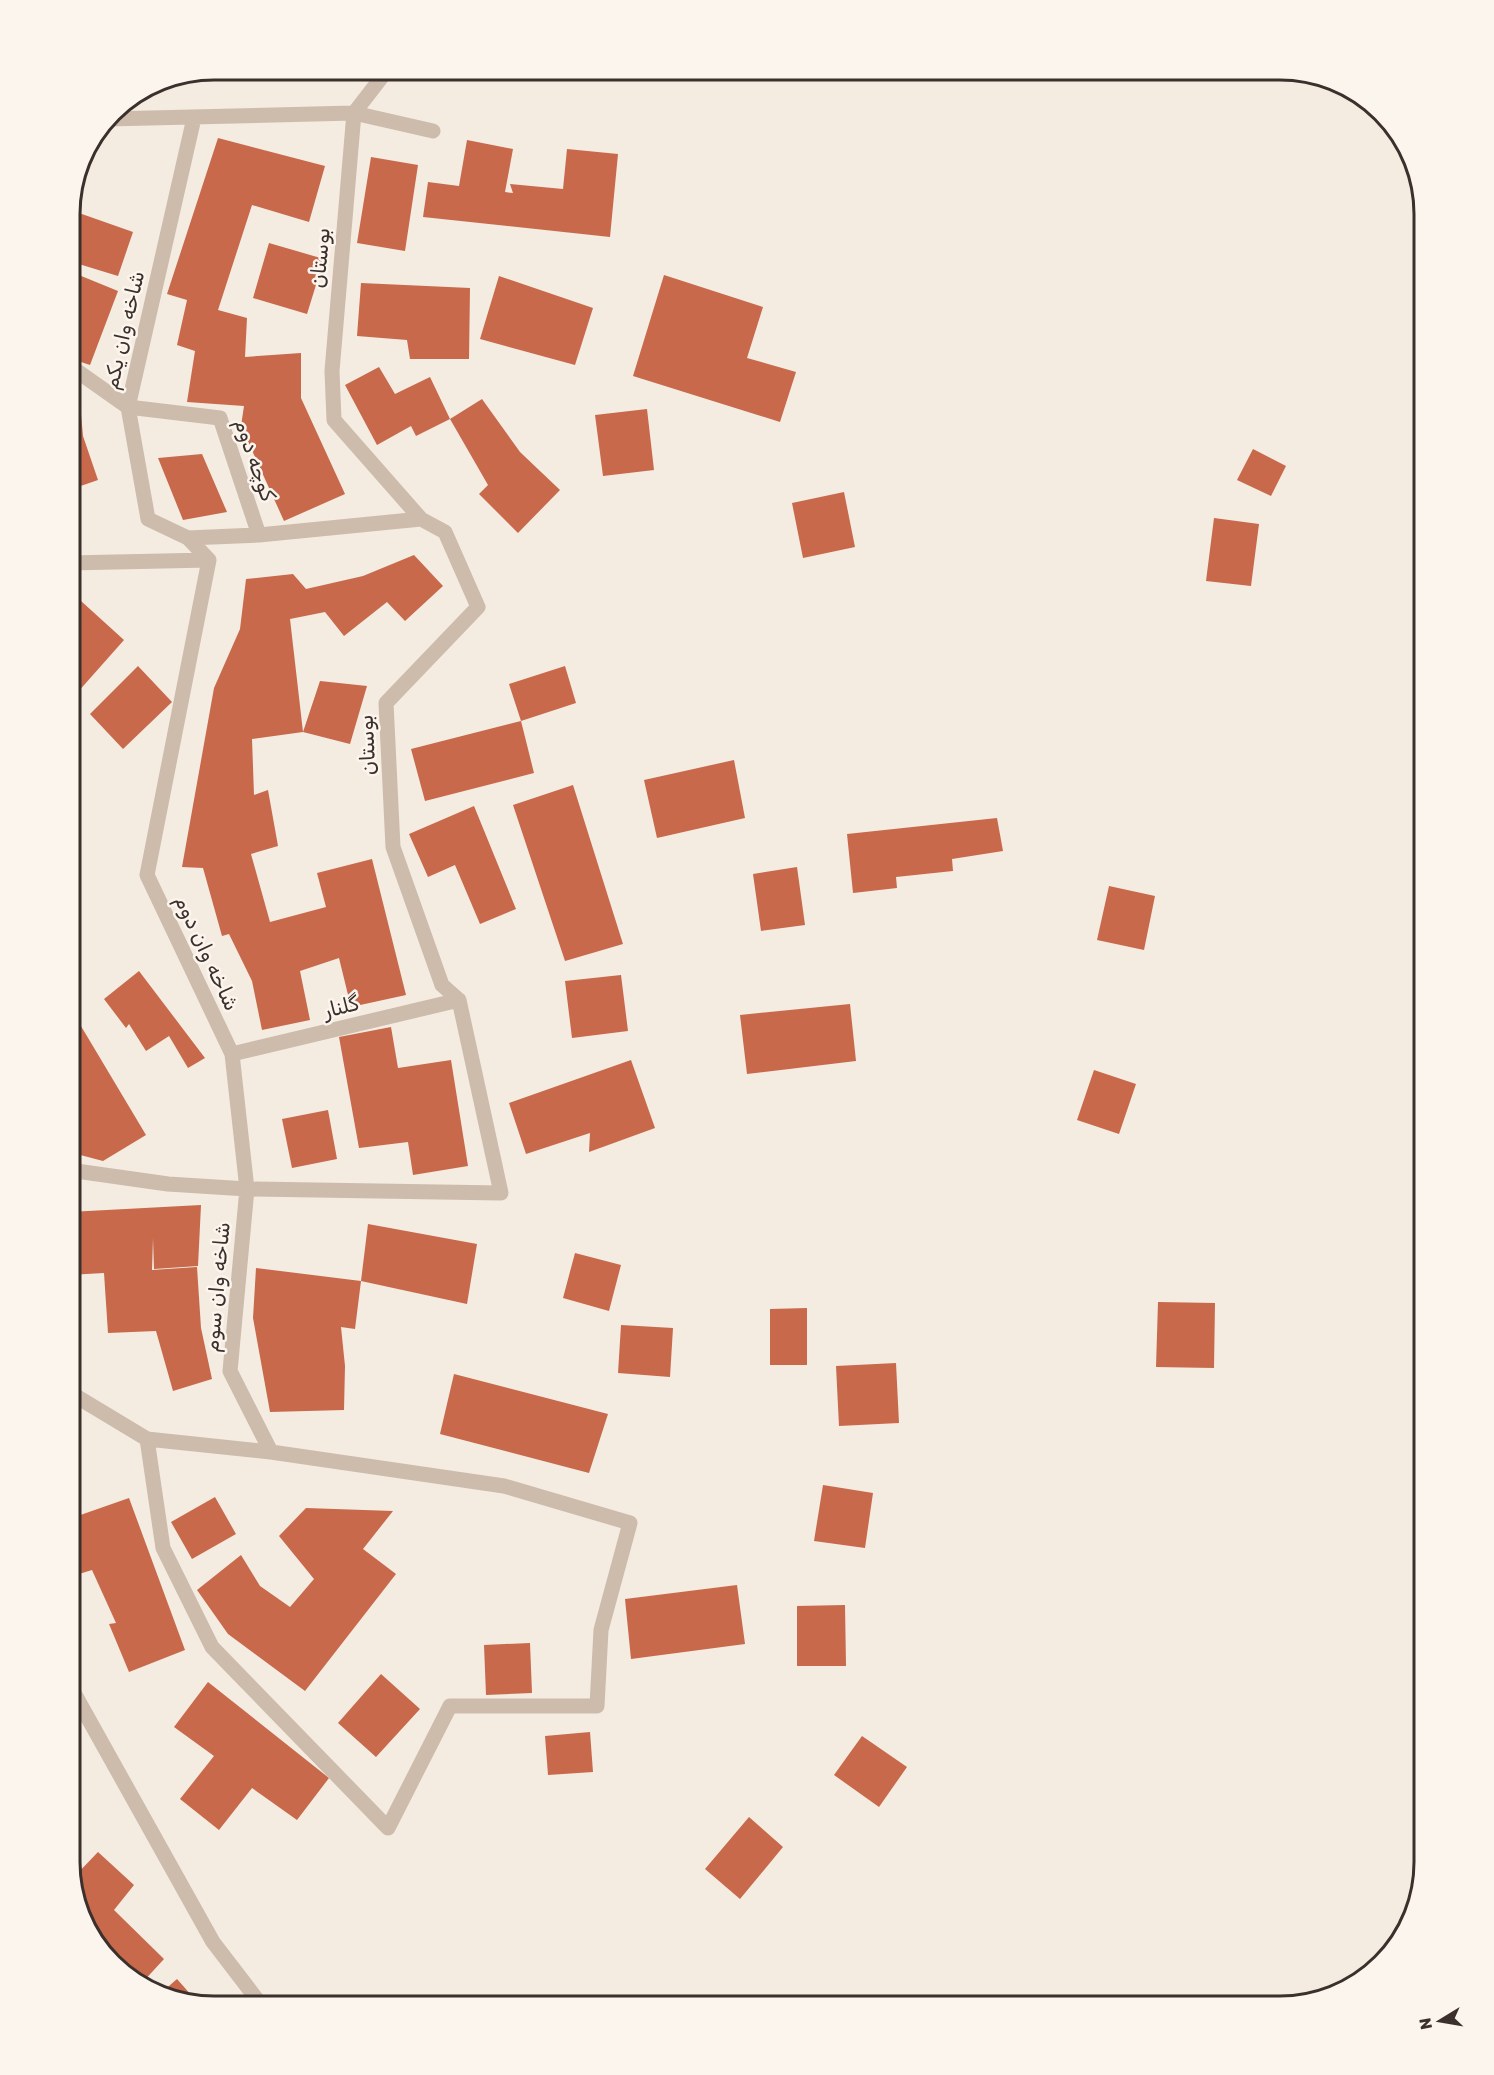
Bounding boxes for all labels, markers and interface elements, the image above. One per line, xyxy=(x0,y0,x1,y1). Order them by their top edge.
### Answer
street label: بوستان xyxy=(304,227,335,289)
street label: شاخه وان یکم xyxy=(98,268,151,392)
street label: کوچه دوم xyxy=(229,416,281,505)
street label: بوستان xyxy=(352,714,381,776)
street label: شاخه وان دوم xyxy=(169,891,245,1015)
street label: گلنار xyxy=(319,990,362,1023)
street label: شاخه وان سوم xyxy=(198,1221,236,1353)
north arrow xyxy=(1410,1991,1470,2051)
text: N xyxy=(1415,2016,1436,2031)

